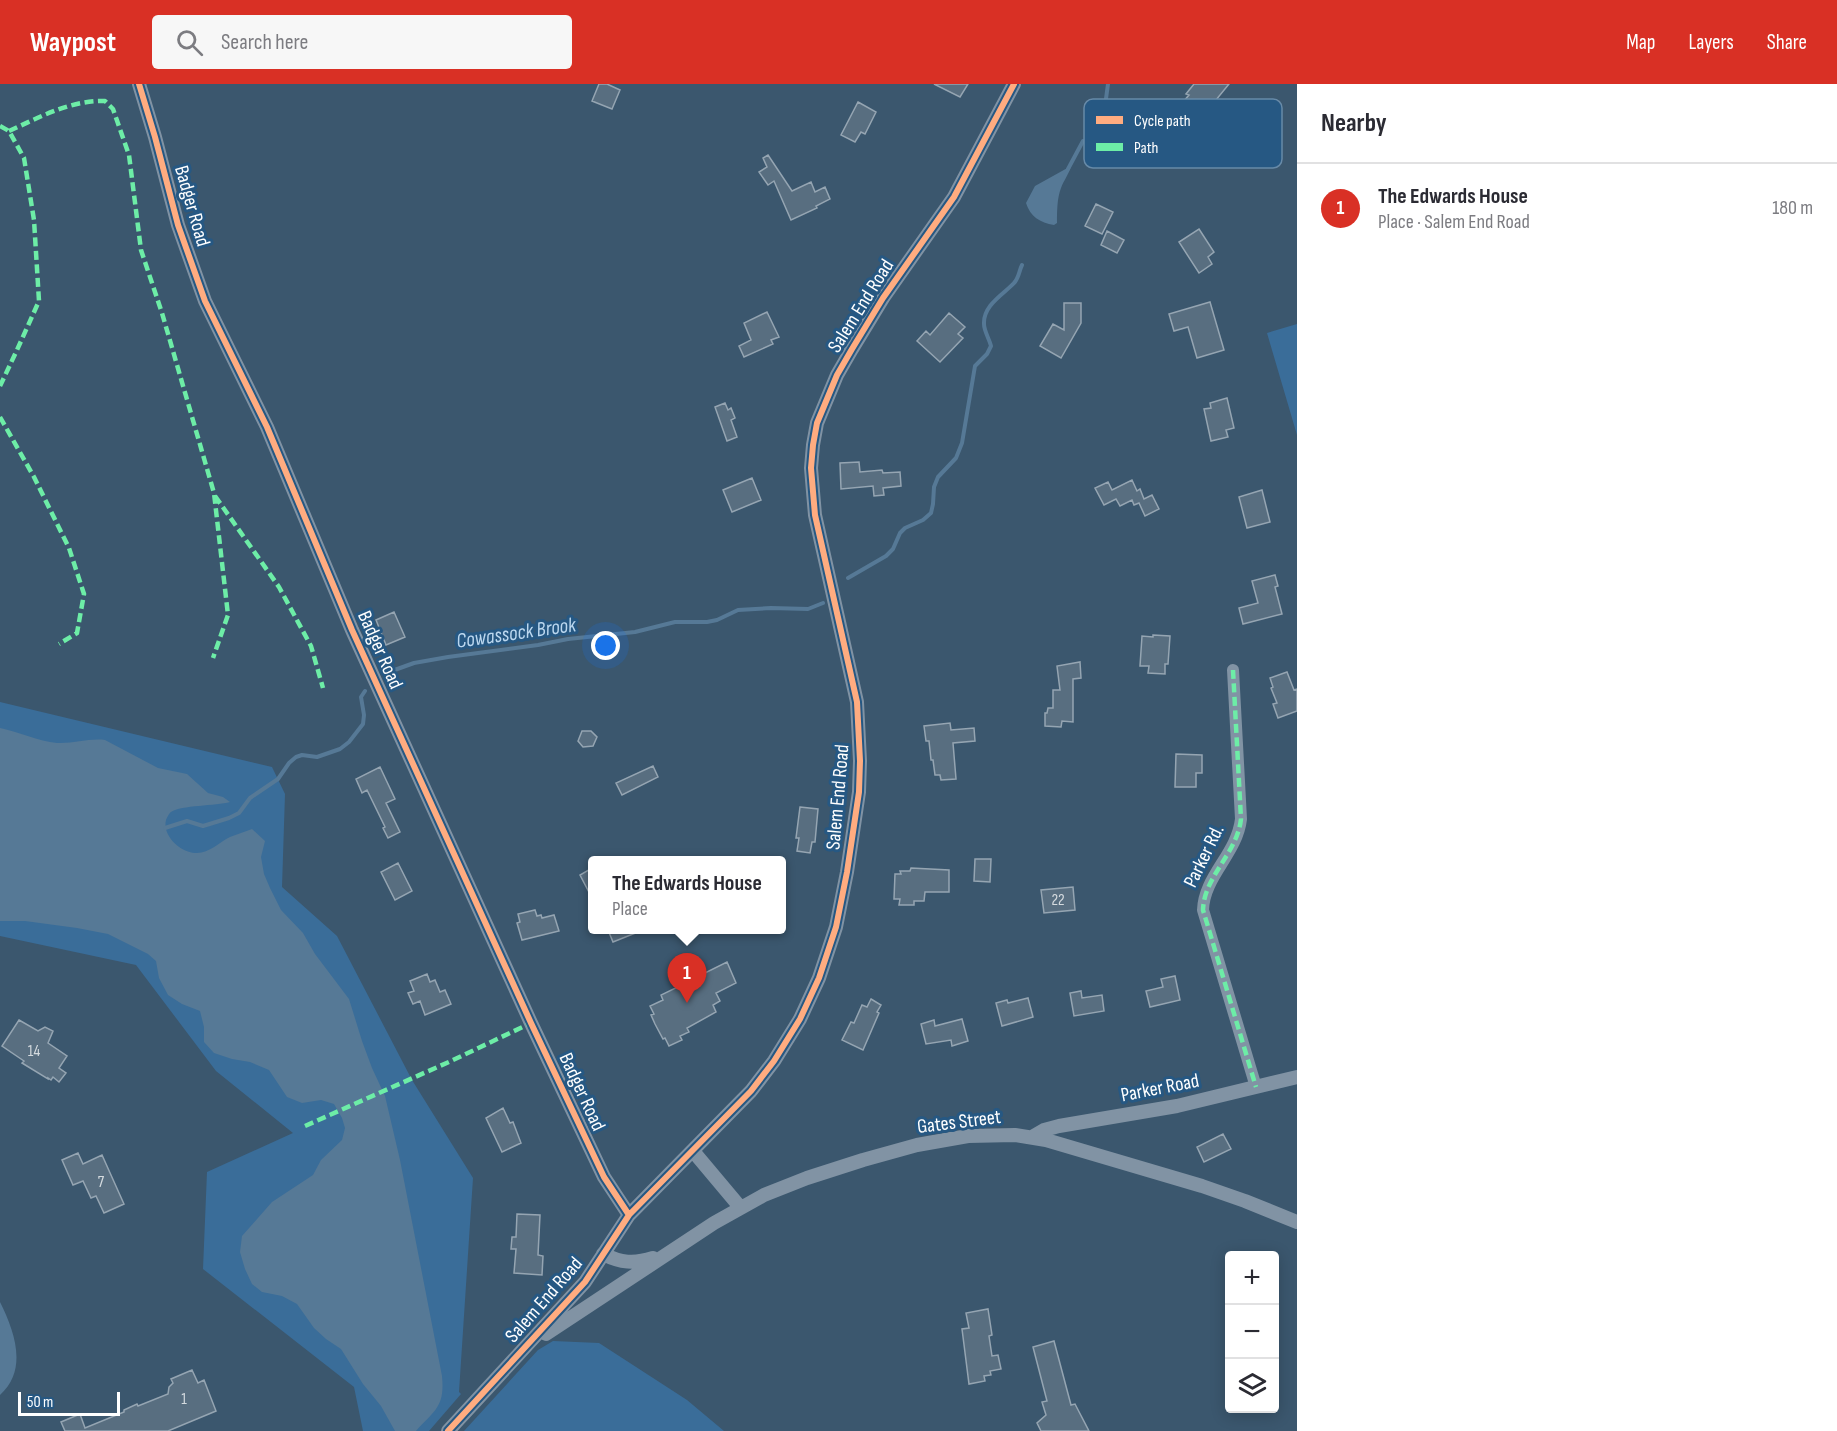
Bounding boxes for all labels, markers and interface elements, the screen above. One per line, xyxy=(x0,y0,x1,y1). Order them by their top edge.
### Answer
search box xyxy=(152,15,572,69)
text: Waypost xyxy=(30,26,116,59)
icon: search xyxy=(173,26,206,59)
text: Search here xyxy=(221,29,308,56)
text: Map xyxy=(1626,30,1655,55)
text: Layers xyxy=(1688,30,1734,55)
text: Share xyxy=(1767,30,1807,55)
legend xyxy=(1084,99,1282,168)
text: Nearby xyxy=(1321,108,1387,139)
text: Cycle path xyxy=(1134,112,1191,131)
text: Path xyxy=(1134,139,1158,158)
street label: Badger Road xyxy=(169,163,215,249)
text: The Edwards House xyxy=(1378,183,1528,210)
text: 1 xyxy=(1337,196,1344,220)
text: 180 m xyxy=(1772,196,1813,220)
text: Place · Salem End Road xyxy=(1378,210,1530,234)
street label: Salem End Road xyxy=(823,255,899,357)
street label: Badger Road xyxy=(352,607,408,693)
water label: Cowassock Brook xyxy=(455,612,579,654)
your location xyxy=(591,631,620,660)
street label: Salem End Road xyxy=(821,743,855,851)
street label: Parker Rd. xyxy=(1179,821,1229,891)
popup xyxy=(588,856,786,934)
text: The Edwards House xyxy=(612,870,762,897)
house number: 22 xyxy=(1051,891,1065,910)
text: Place xyxy=(612,897,648,921)
pin: 1 xyxy=(668,954,706,1003)
house number: 14 xyxy=(28,1042,40,1061)
street label: Badger Road xyxy=(554,1049,610,1135)
street label: Parker Road xyxy=(1119,1069,1201,1107)
street label: Gates Street xyxy=(916,1105,1002,1139)
house number: 7 xyxy=(98,1173,105,1192)
map controls xyxy=(1225,1251,1279,1413)
button: + xyxy=(1225,1251,1279,1305)
street label: Salem End Road xyxy=(500,1252,588,1348)
button: − xyxy=(1225,1305,1279,1359)
button: layers xyxy=(1225,1359,1279,1413)
scale bar xyxy=(18,1389,120,1416)
house number: 1 xyxy=(181,1390,187,1409)
text: 50 m xyxy=(27,1393,53,1412)

